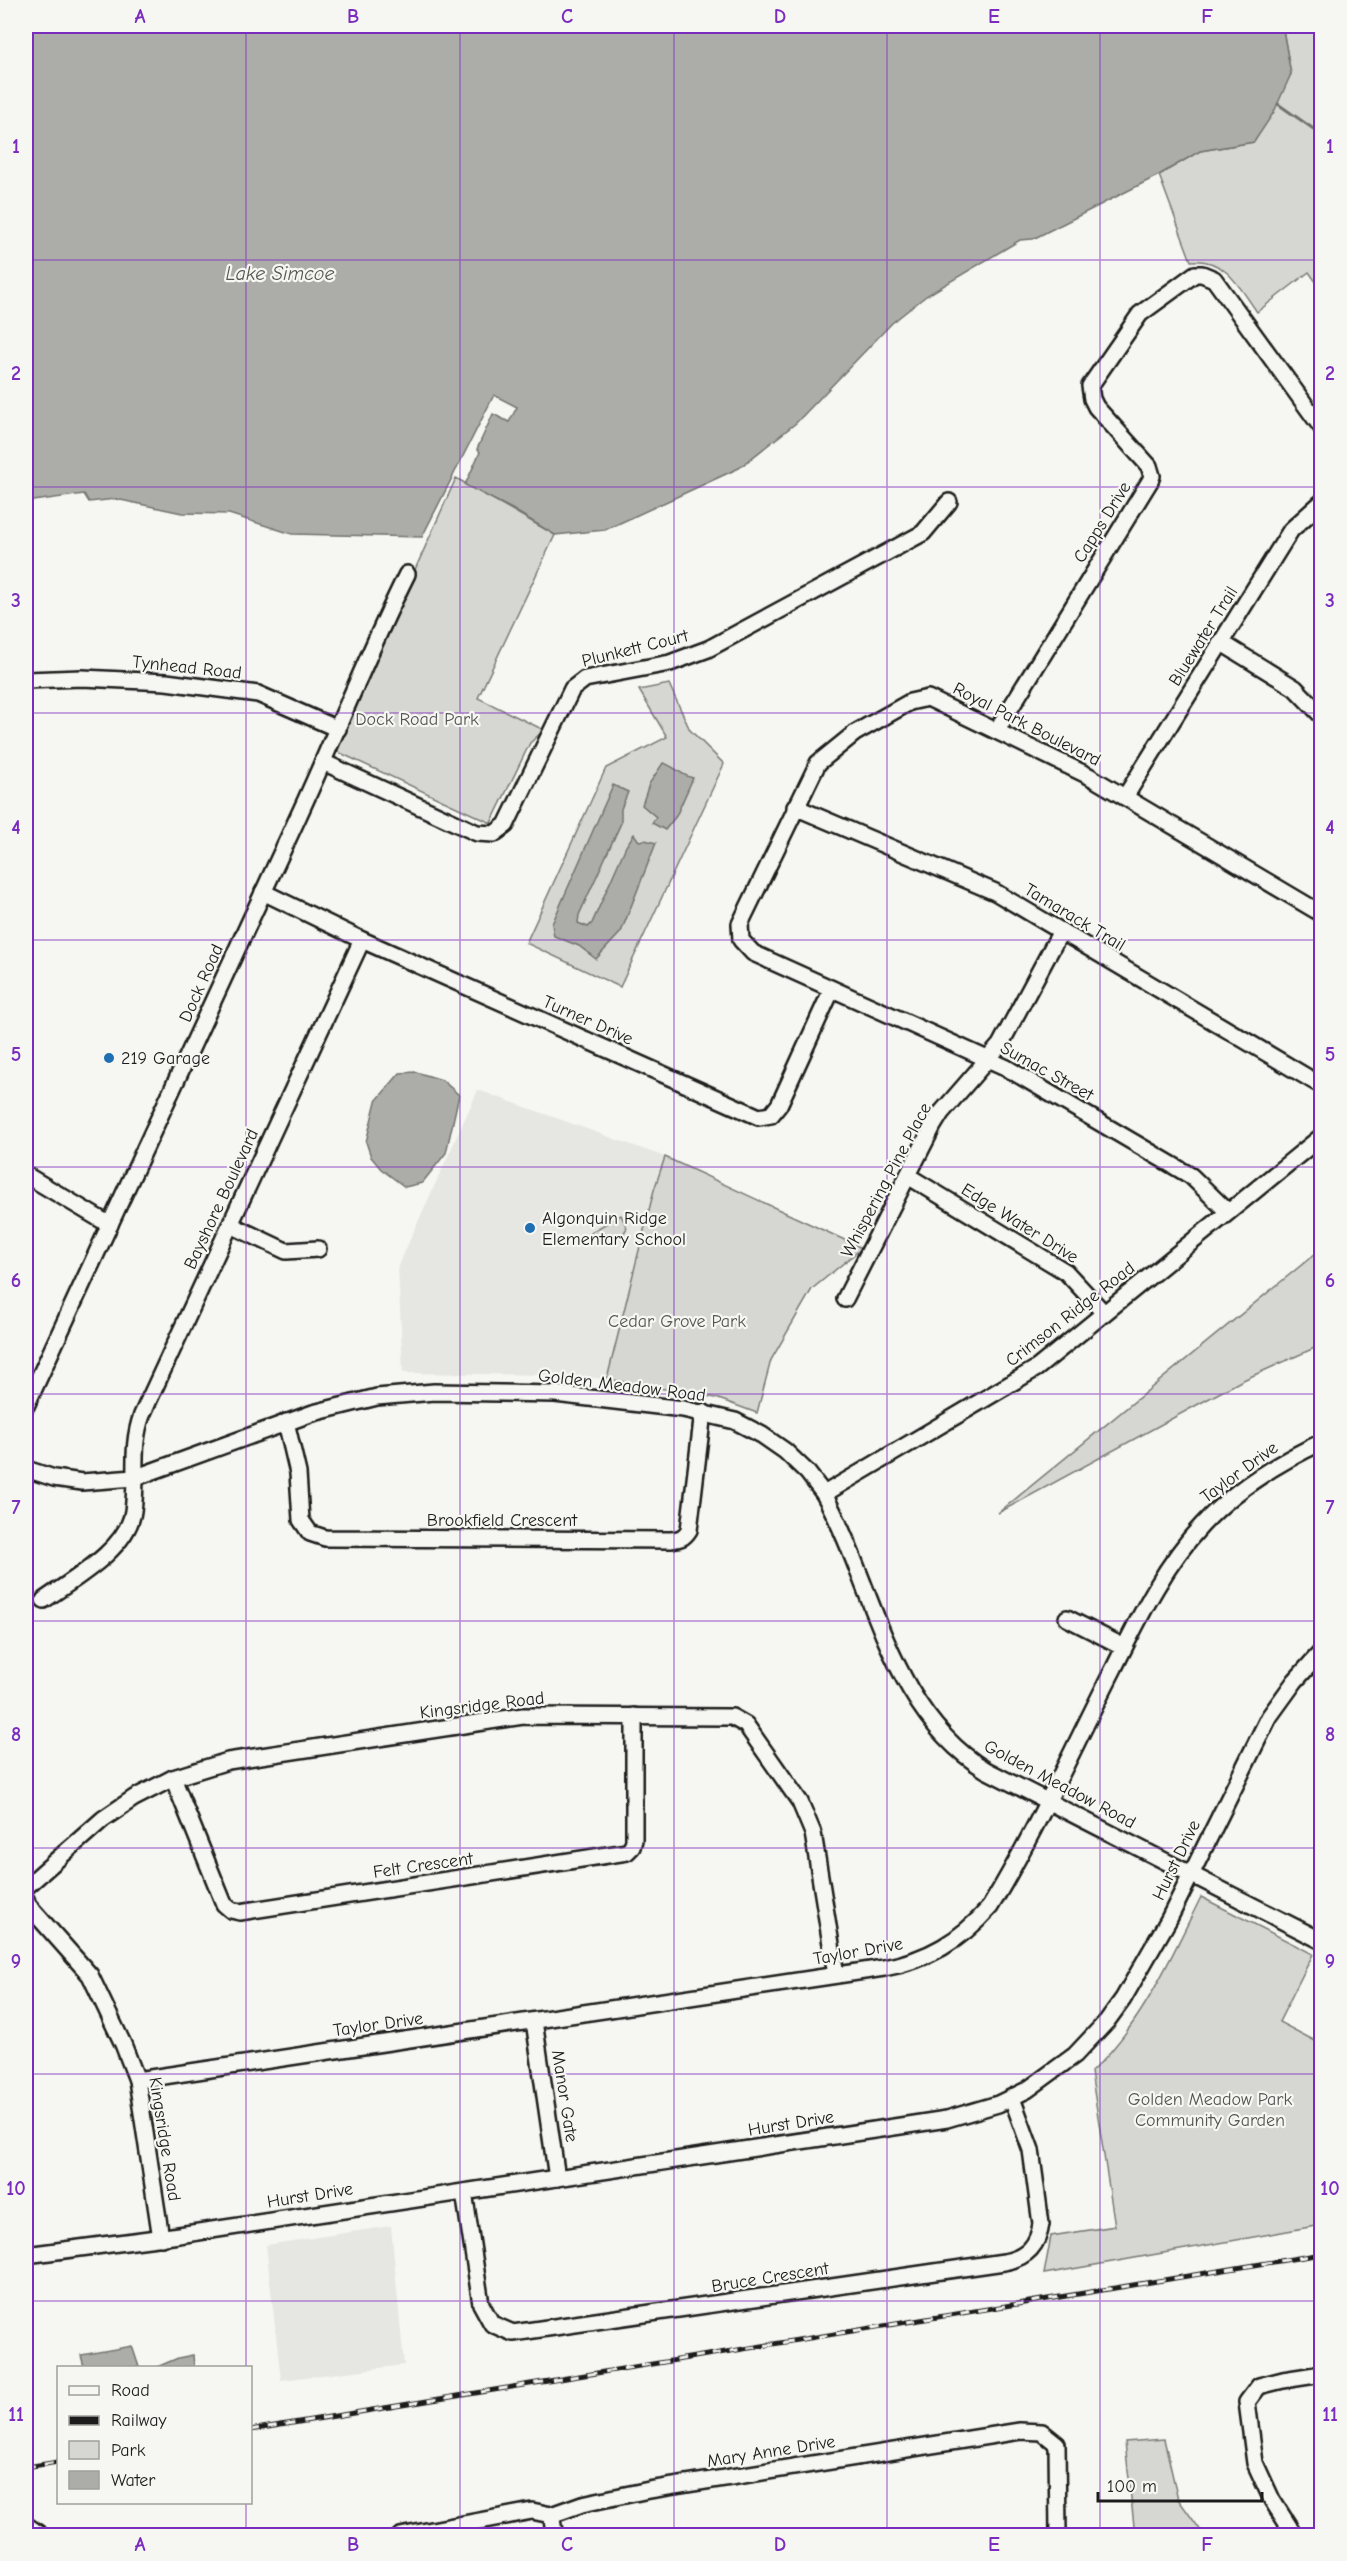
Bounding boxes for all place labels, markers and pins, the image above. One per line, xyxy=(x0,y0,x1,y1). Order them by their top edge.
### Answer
place label: 219 Garage xyxy=(121,1048,210,1069)
marker: 219 Garage xyxy=(102,1051,116,1065)
place label: Algonquin Ridge Elementary School xyxy=(542,1208,686,1250)
marker: Algonquin Ridge Elementary School xyxy=(523,1221,537,1235)

